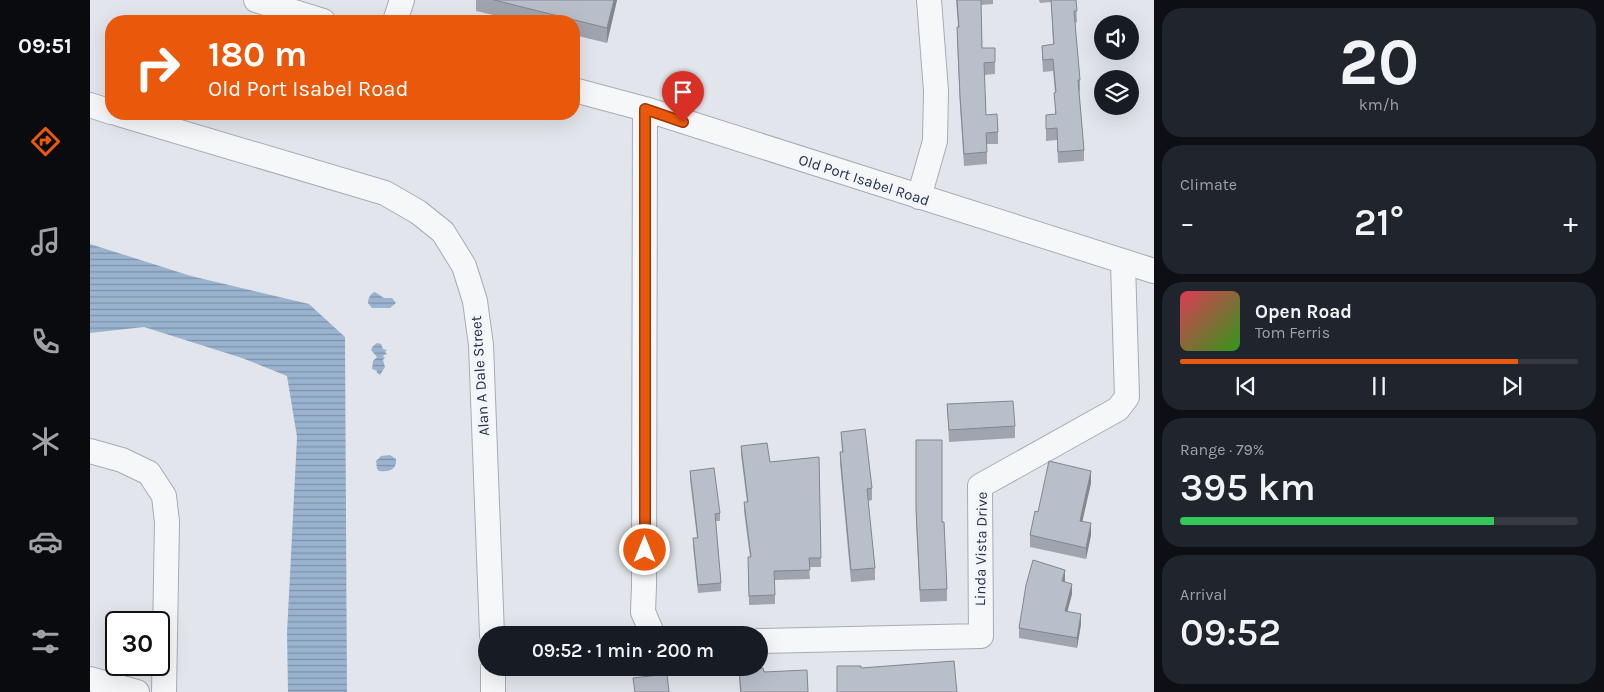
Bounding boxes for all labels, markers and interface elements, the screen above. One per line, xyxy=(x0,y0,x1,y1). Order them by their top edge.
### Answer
map controls xyxy=(1094,15,1139,115)
button: sound xyxy=(1094,15,1139,60)
text: 20 xyxy=(1339,24,1419,100)
text: 09:51 xyxy=(18,33,72,59)
text: 180 m xyxy=(208,34,307,75)
icon: right xyxy=(125,35,190,100)
button: layers xyxy=(1094,70,1139,115)
pin xyxy=(662,71,704,122)
text: Old Port Isabel Road xyxy=(208,76,408,102)
icon: arrive xyxy=(669,78,697,106)
text: km/h xyxy=(1359,95,1399,114)
icon: directions xyxy=(28,124,63,159)
street label: Old Port Isabel Road xyxy=(796,150,932,210)
text: Climate xyxy=(1180,175,1237,194)
text: 21° xyxy=(1354,200,1404,245)
text: − xyxy=(1180,206,1195,239)
text: + xyxy=(1563,206,1578,239)
icon: music xyxy=(28,224,63,259)
text: Open Road xyxy=(1255,301,1352,323)
street label: Alan A Dale Street xyxy=(467,315,493,437)
text: Tom Ferris xyxy=(1255,323,1330,342)
icon: phone xyxy=(28,324,63,359)
icon: previous xyxy=(1232,372,1260,400)
icon: pause xyxy=(1365,372,1393,400)
icon: next xyxy=(1498,372,1526,400)
icon: climate xyxy=(28,424,63,459)
text: Range · 79% xyxy=(1180,440,1264,459)
text: 395 km xyxy=(1180,465,1316,510)
street label: Linda Vista Drive xyxy=(971,492,991,606)
position arrow xyxy=(618,523,670,575)
icon: car xyxy=(28,524,63,559)
text: Arrival xyxy=(1180,585,1227,604)
text: 09:52 xyxy=(1180,610,1281,655)
speed limit sign: 30 xyxy=(105,611,170,676)
icon: filters xyxy=(28,624,63,659)
text: 09:52 · 1 min · 200 m xyxy=(532,640,714,662)

